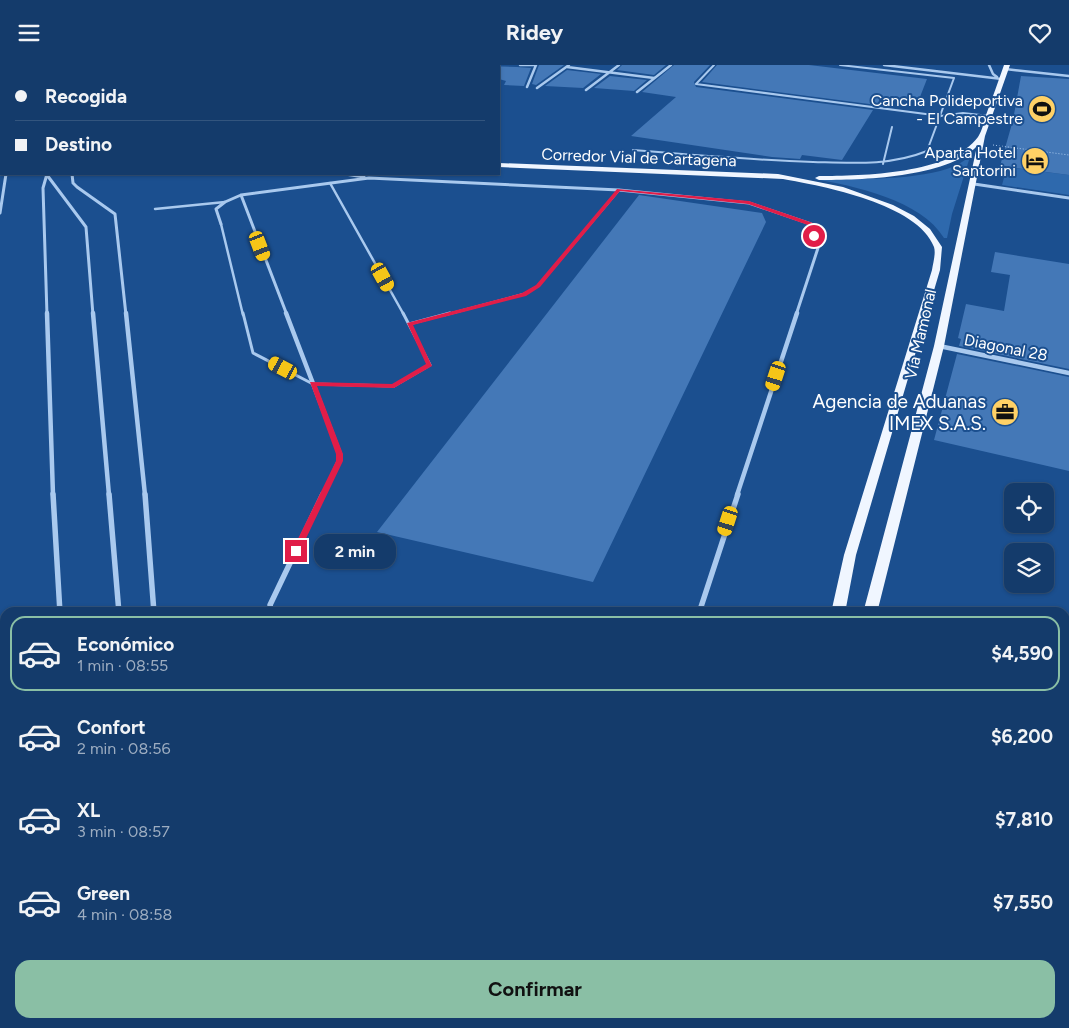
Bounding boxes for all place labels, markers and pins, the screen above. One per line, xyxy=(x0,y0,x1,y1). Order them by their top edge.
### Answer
place label: Cancha Polideportiva - El Campestre xyxy=(871,91,1023,128)
sports icon: Cancha Polideportiva - El Campestre xyxy=(1027,94,1057,124)
place label: Aparta Hotel Santorini xyxy=(924,143,1016,180)
hotel icon: Aparta Hotel Santorini xyxy=(1020,146,1050,176)
place label: Agencia de Aduanas IMEX S.A.S. xyxy=(813,390,986,435)
office icon: Agencia de Aduanas IMEX S.A.S. xyxy=(990,397,1020,427)

